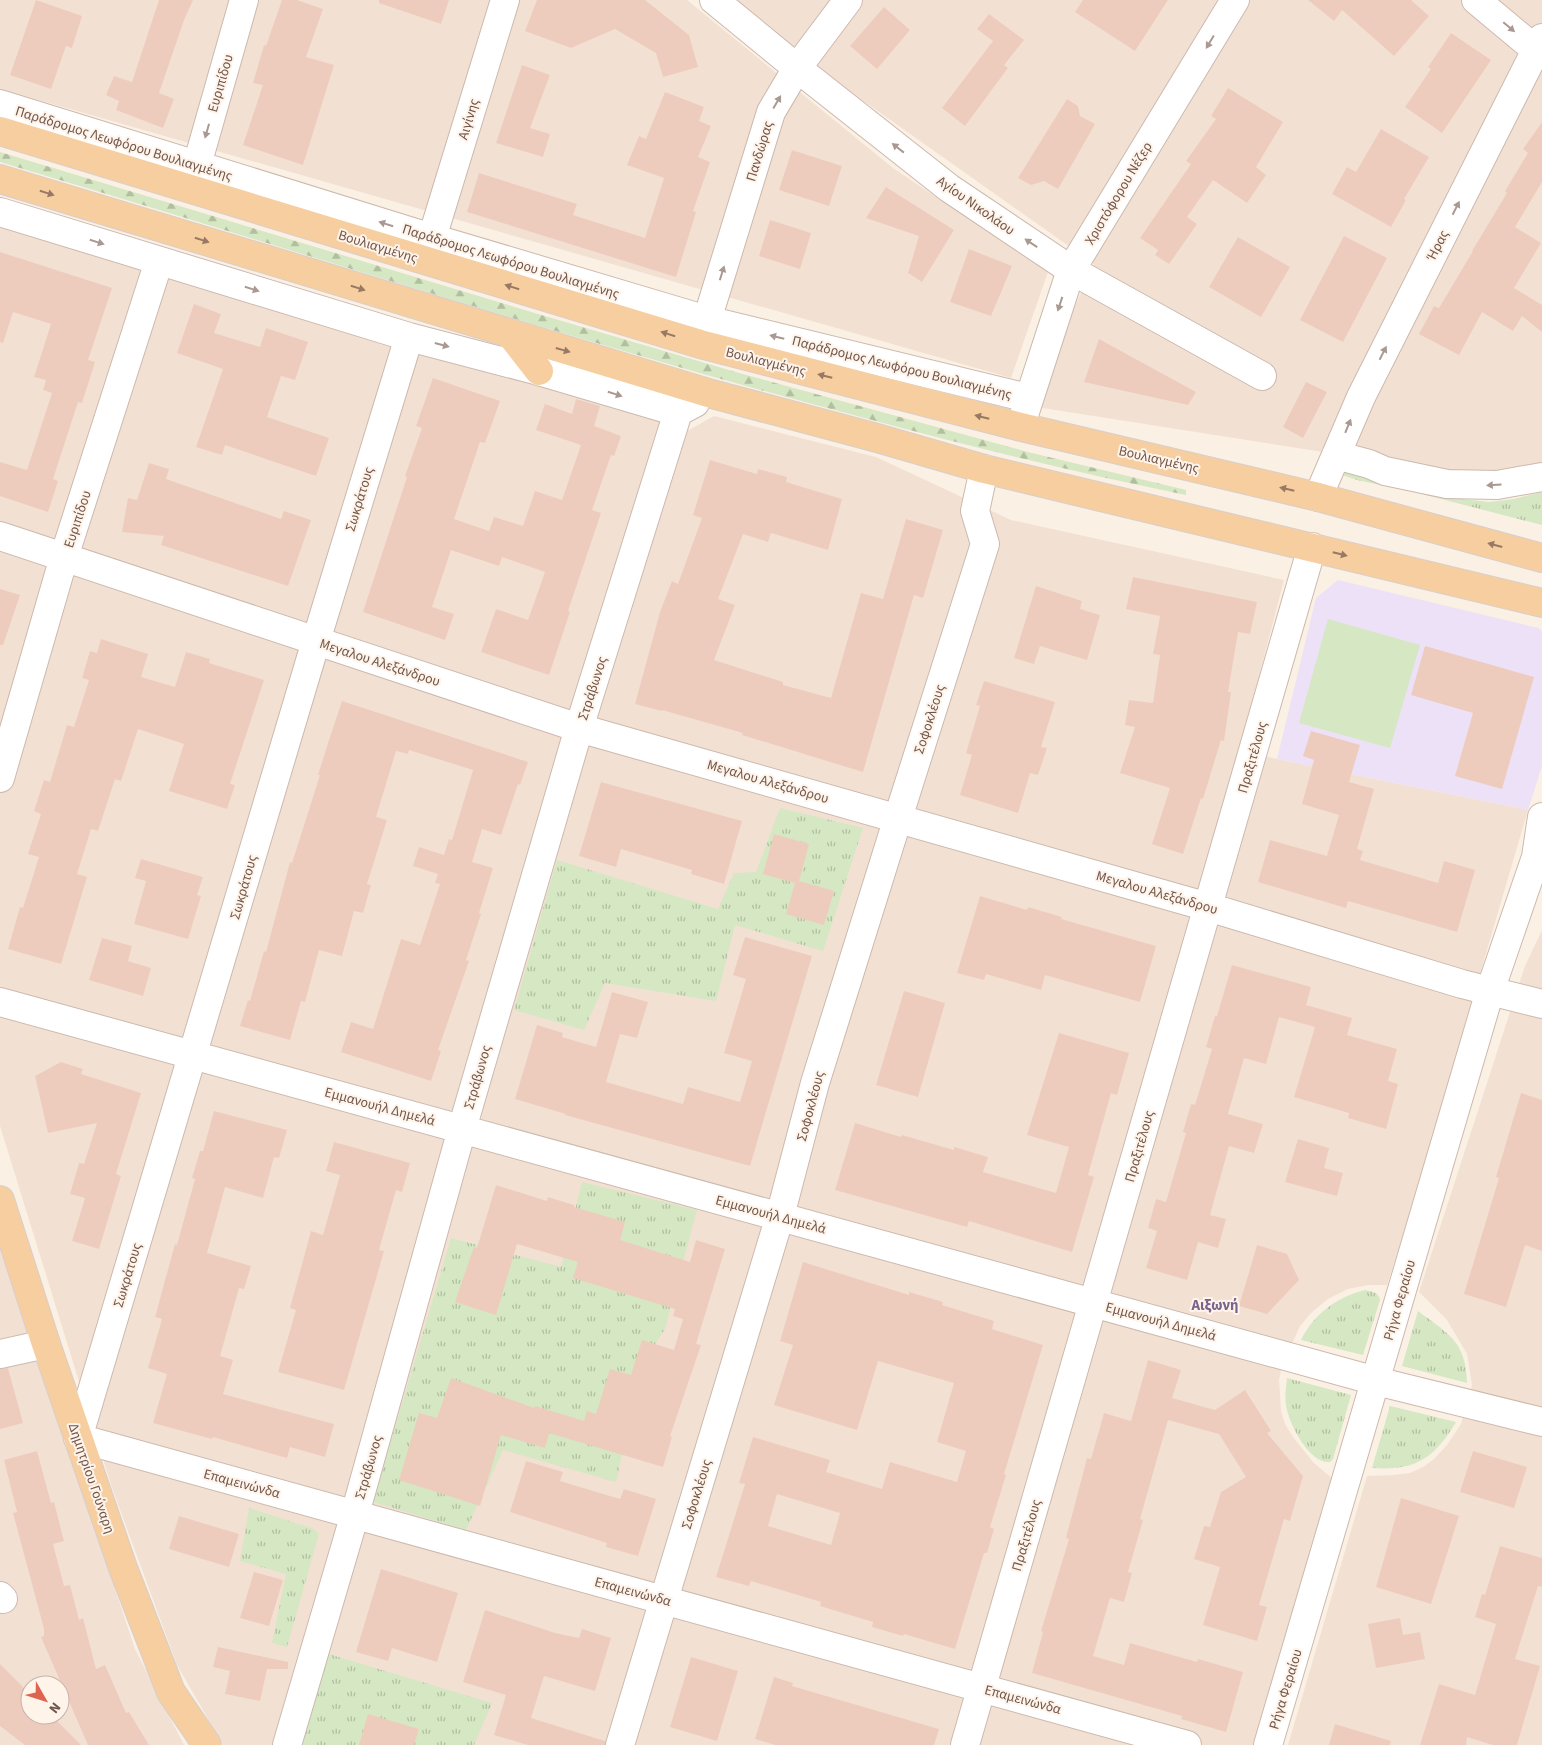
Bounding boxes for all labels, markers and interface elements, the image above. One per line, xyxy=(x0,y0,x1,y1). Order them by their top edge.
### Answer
one-way arrow xyxy=(1502,22,1515,33)
one-way arrow xyxy=(1205,35,1214,48)
street label: Ευριπίδου xyxy=(203,52,239,115)
street label: Αιγίνης xyxy=(453,96,485,142)
one-way arrow xyxy=(773,96,782,109)
street label: Παράδρομος Λεωφόρου Βουλιαγμένης xyxy=(13,101,235,187)
street label: Πανδώρας xyxy=(741,119,779,184)
one-way arrow xyxy=(203,124,211,139)
street label: Χριστόφορου Νέζερ xyxy=(1080,138,1158,249)
one-way arrow xyxy=(892,143,905,154)
street label: Αγίου Νικολάου xyxy=(932,171,1019,240)
one-way arrow xyxy=(39,190,54,198)
one-way arrow xyxy=(1452,201,1460,215)
one-way arrow xyxy=(378,219,393,227)
street label: Παράδρομος Λεωφόρου Βουλιαγμένης xyxy=(400,219,622,305)
street label: Βουλιαγμένης xyxy=(336,225,420,268)
street label: Ήρας xyxy=(1421,227,1454,265)
one-way arrow xyxy=(195,237,210,245)
one-way arrow xyxy=(89,238,104,246)
one-way arrow xyxy=(1024,238,1037,248)
one-way arrow xyxy=(718,265,726,280)
one-way arrow xyxy=(505,282,520,290)
one-way arrow xyxy=(350,284,365,292)
one-way arrow xyxy=(245,286,260,294)
one-way arrow xyxy=(1056,296,1063,311)
one-way arrow xyxy=(660,330,675,338)
street label: Παράδρομος Λεωφόρου Βουλιαγμένης xyxy=(790,331,1014,405)
one-way arrow xyxy=(770,333,785,341)
one-way arrow xyxy=(434,342,449,350)
street label: Βουλιαγμένης xyxy=(724,342,808,382)
one-way arrow xyxy=(1379,346,1387,360)
one-way arrow xyxy=(556,347,571,355)
one-way arrow xyxy=(817,372,832,380)
one-way arrow xyxy=(608,390,623,398)
one-way arrow xyxy=(975,412,990,420)
one-way arrow xyxy=(1344,418,1352,433)
street label: Βουλιαγμένης xyxy=(1117,441,1201,479)
street label: Σωκράτους xyxy=(341,465,379,534)
one-way arrow xyxy=(1486,482,1502,490)
one-way arrow xyxy=(1280,485,1295,493)
street label: Ευριπίδου xyxy=(59,488,97,551)
one-way arrow xyxy=(1487,540,1502,548)
one-way arrow xyxy=(1333,550,1348,558)
street label: Μεγαλου Αλεξάνδρου xyxy=(317,634,443,692)
street label: Στράβωνος xyxy=(573,654,613,723)
street label: Σοφοκλέους xyxy=(909,682,951,757)
street label: Πραξιτέλους xyxy=(1233,719,1273,796)
street label: Μεγαλου Αλεξάνδρου xyxy=(705,755,831,809)
street label: Σωκράτους xyxy=(225,853,263,922)
street label: Μεγαλου Αλεξάνδρου xyxy=(1094,866,1220,920)
street label: Στράβωνος xyxy=(459,1043,497,1112)
street label: Σοφοκλέους xyxy=(792,1069,830,1144)
street label: Εμμανουήλ Δημελά xyxy=(322,1083,437,1131)
street label: Πραξιτέλους xyxy=(1120,1108,1160,1185)
street label: Εμμανουήλ Δημελά xyxy=(713,1191,828,1239)
street label: Σωκράτους xyxy=(109,1241,147,1310)
street label: Ρήγα Φεραίου xyxy=(1379,1258,1421,1343)
district label: Αιξωνή xyxy=(1190,1295,1239,1316)
street label: Εμμανουήλ Δημελά xyxy=(1103,1298,1218,1346)
street label: Δημητρίου Γούναρη xyxy=(63,1420,119,1536)
street label: Στράβωνος xyxy=(350,1433,388,1502)
street label: Σοφοκλέους xyxy=(677,1457,717,1532)
street label: Επαμεινώνδα xyxy=(201,1464,282,1504)
street label: Πραξιτέλους xyxy=(1007,1497,1047,1574)
street label: Επαμεινώνδα xyxy=(592,1572,673,1612)
street label: Ρήγα Φεραίου xyxy=(1264,1647,1308,1732)
north arrow xyxy=(20,1675,70,1725)
street label: Επαμεινώνδα xyxy=(982,1680,1063,1720)
text: N xyxy=(44,1698,65,1717)

